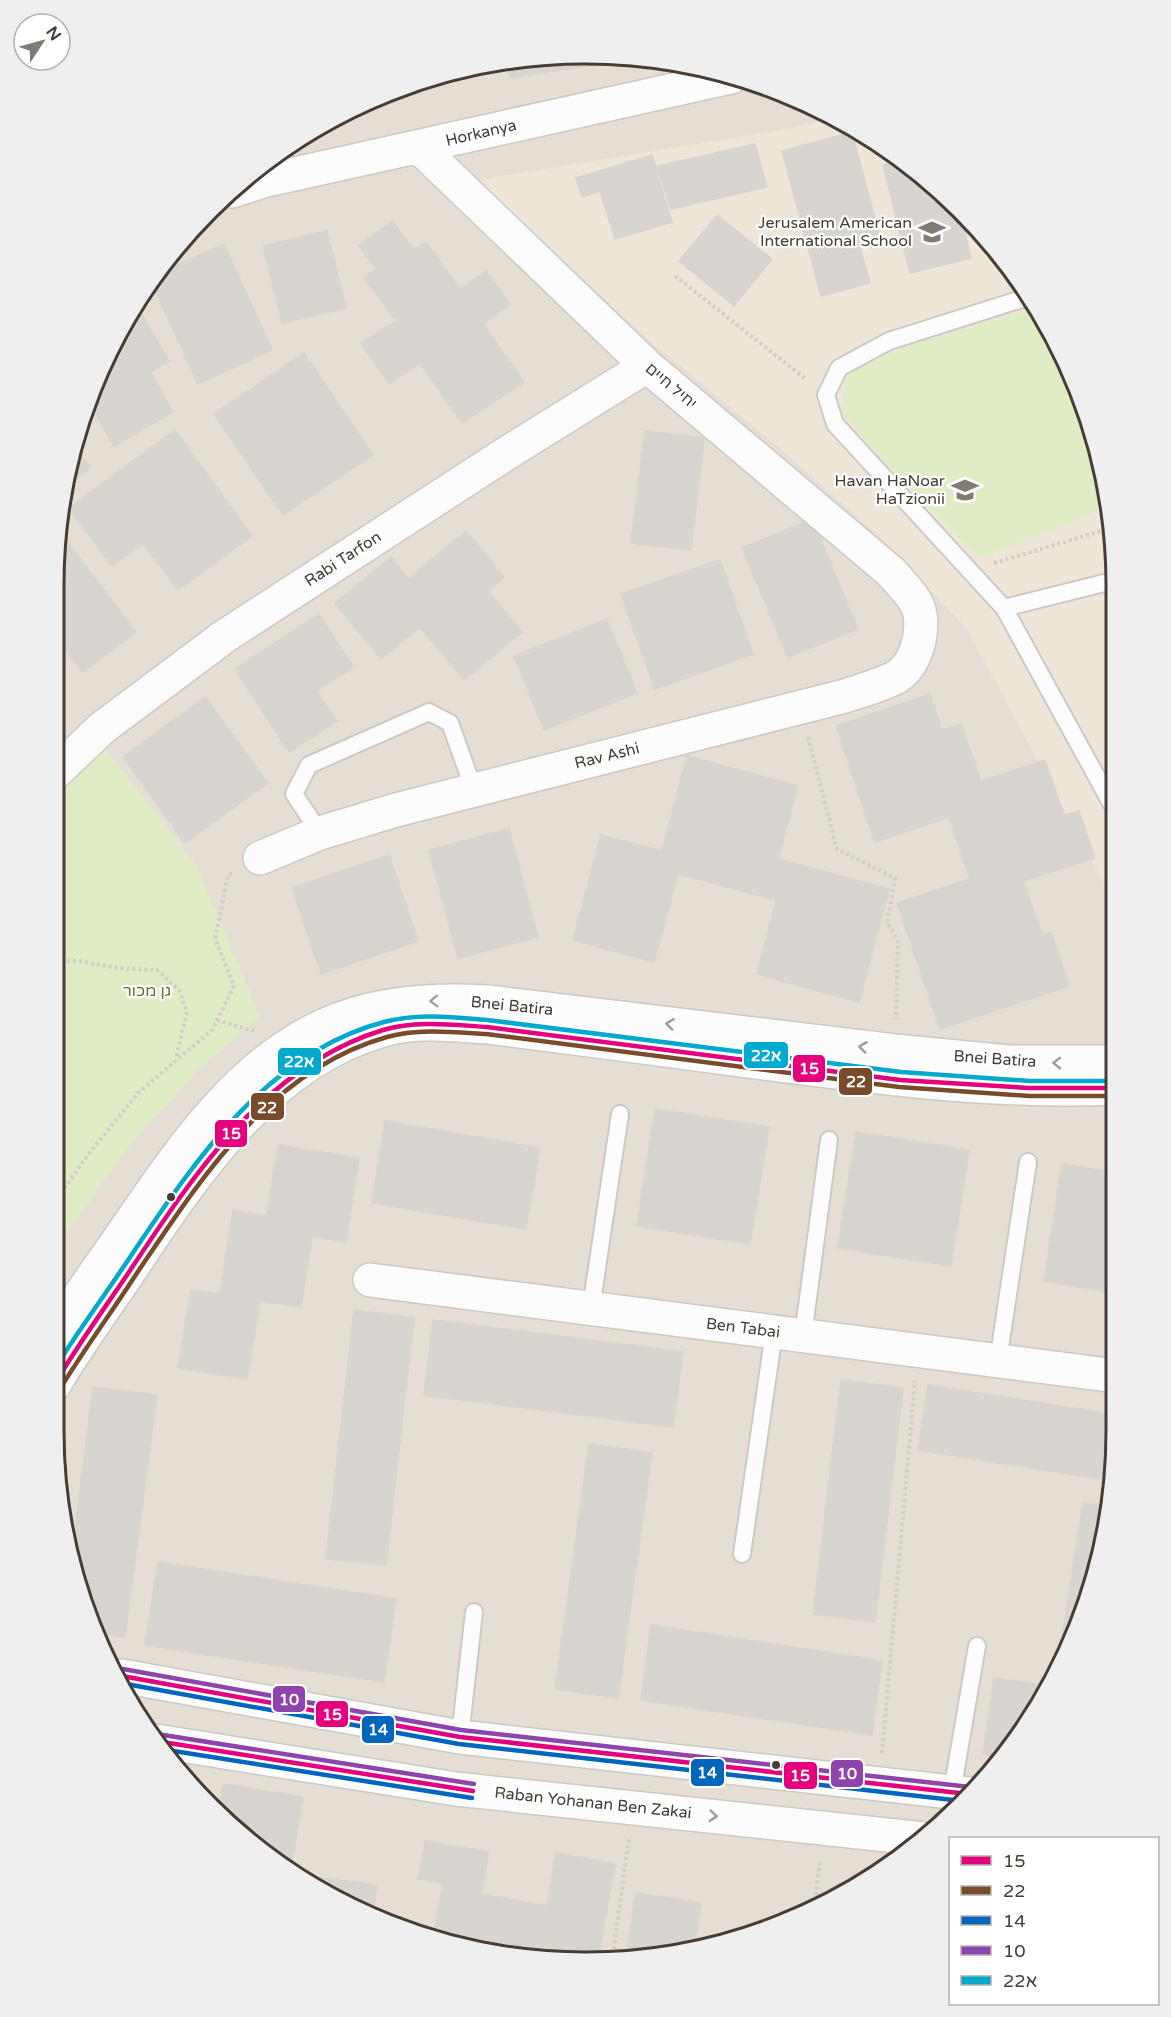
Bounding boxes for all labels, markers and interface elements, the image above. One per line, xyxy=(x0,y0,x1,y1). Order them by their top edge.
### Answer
north arrow xyxy=(12,12,72,72)
text: N xyxy=(41,23,65,45)
street label: Horkanya xyxy=(443,115,519,151)
place label: Jerusalem American International School xyxy=(758,213,912,251)
school or university icon: Jerusalem American International School xyxy=(917,217,947,247)
street label: יחיל חיים xyxy=(641,359,701,413)
place label: Havan HaNoar HaTzionii xyxy=(834,471,946,509)
school or university icon: Havan HaNoar HaTzionii xyxy=(950,475,980,505)
street label: Rabi Tarfon xyxy=(301,527,385,591)
street label: Rav Ashi xyxy=(572,738,642,774)
park label: גן מכור xyxy=(123,981,171,1001)
street label: Bnei Batira xyxy=(470,992,554,1020)
one-way arrow xyxy=(429,994,438,1007)
one-way arrow xyxy=(665,1018,674,1031)
line badge: 22א xyxy=(743,1041,789,1069)
one-way arrow xyxy=(859,1041,868,1054)
text: 22א xyxy=(751,1046,781,1066)
street label: Bnei Batira xyxy=(953,1046,1037,1072)
line badge: 22א xyxy=(277,1047,322,1076)
text: 22א xyxy=(284,1052,314,1072)
line badge: 15 xyxy=(792,1054,826,1083)
one-way arrow xyxy=(1053,1057,1062,1069)
text: 15 xyxy=(799,1059,819,1079)
line badge: 22 xyxy=(838,1067,873,1096)
text: 22 xyxy=(846,1072,866,1092)
line badge: 22 xyxy=(250,1092,285,1121)
text: 22 xyxy=(257,1098,277,1118)
line badge: 15 xyxy=(214,1119,248,1148)
text: 15 xyxy=(221,1124,241,1144)
unlabelled marker xyxy=(165,1191,177,1203)
street label: Ben Tabai xyxy=(705,1314,781,1342)
line badge: 10 xyxy=(272,1685,306,1713)
text: 10 xyxy=(279,1690,299,1710)
line badge: 15 xyxy=(315,1700,349,1728)
text: 15 xyxy=(322,1705,342,1725)
line badge: 14 xyxy=(361,1715,395,1744)
text: 14 xyxy=(368,1720,388,1740)
line badge: 14 xyxy=(690,1758,725,1787)
unlabelled marker xyxy=(770,1759,782,1771)
line badge: 10 xyxy=(830,1759,864,1788)
line badge: 15 xyxy=(783,1761,818,1790)
text: 14 xyxy=(697,1763,717,1783)
text: 10 xyxy=(837,1764,857,1784)
text: 15 xyxy=(790,1766,810,1786)
street label: Raban Yohanan Ben Zakai xyxy=(493,1783,693,1823)
one-way arrow xyxy=(709,1809,718,1822)
legend xyxy=(949,1837,1159,2005)
text: 15 xyxy=(1003,1850,1026,1872)
text: 22 xyxy=(1003,1880,1026,1902)
text: 14 xyxy=(1003,1910,1026,1932)
text: 10 xyxy=(1003,1940,1026,1962)
text: 22א xyxy=(1003,1970,1037,1992)

